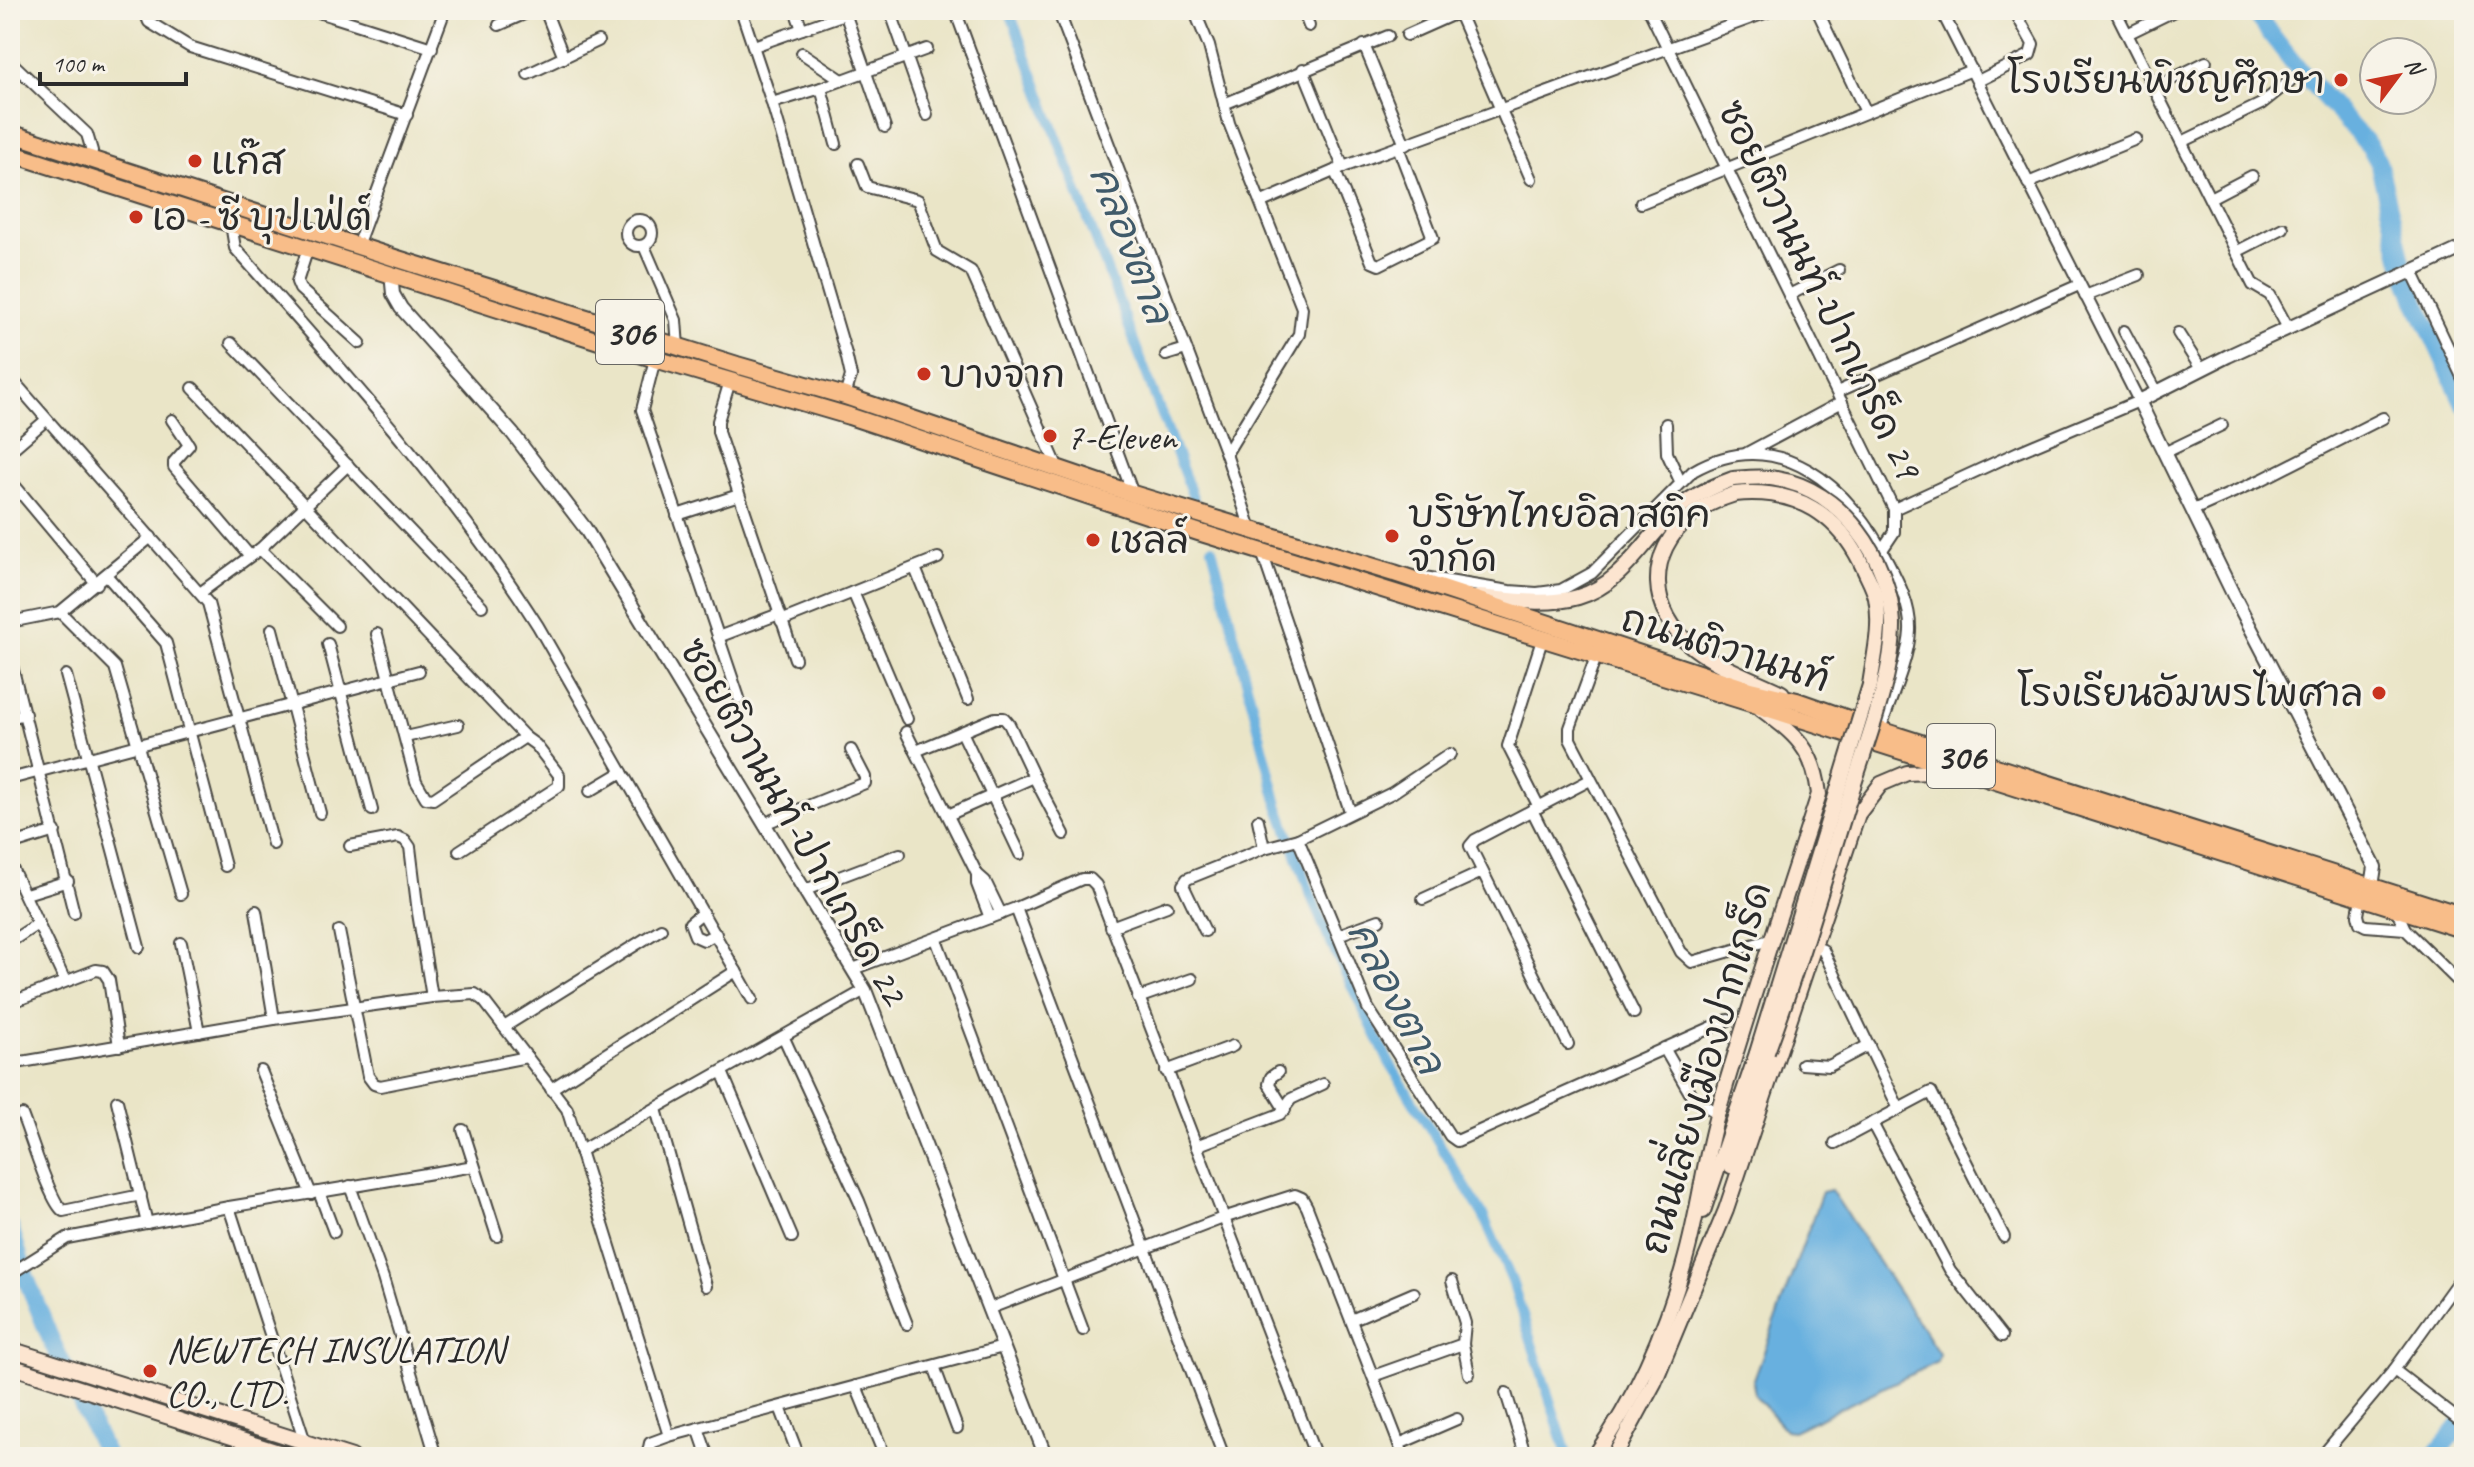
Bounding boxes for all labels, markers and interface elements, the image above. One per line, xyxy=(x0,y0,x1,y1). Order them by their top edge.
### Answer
scale bar xyxy=(40,36,186,86)
north arrow xyxy=(2358,36,2438,116)
text: 100 m xyxy=(52,49,106,79)
text: N xyxy=(2399,53,2431,82)
place label: โรงเรียนพิชญศึกษา xyxy=(2007,56,2325,104)
marker: โรงเรียนพิชญศึกษา xyxy=(2332,71,2350,89)
street label: ซอยติวานนท์-ปากเกร็ด 29 xyxy=(1707,92,1935,489)
place label: แก๊ส xyxy=(211,138,286,185)
marker: แก๊ส xyxy=(186,152,204,170)
water label: คลองตาล xyxy=(1078,159,1185,332)
place label: เอ - ซี บุปเฟ่ต์ xyxy=(152,193,372,245)
marker: เอ - ซี บุปเฟ่ต์ xyxy=(127,208,145,226)
road number: 306 xyxy=(596,300,664,364)
place label: บางจาก xyxy=(940,351,1065,398)
marker: บางจาก xyxy=(915,365,933,383)
place label: 7-Eleven xyxy=(1066,413,1178,460)
marker: 7-Eleven xyxy=(1041,427,1059,445)
place label: บริษัทไทยอิลาสติค จำกัด xyxy=(1408,490,1710,582)
place label: เชลล์ xyxy=(1109,516,1189,564)
marker: บริษัทไทยอิลาสติค จำกัด xyxy=(1383,527,1401,545)
marker: เชลล์ xyxy=(1084,531,1102,549)
street label: ถนนติวานนท์ xyxy=(1616,594,1836,702)
street label: ซอยติวานนท์-ปากเกร็ด 22 xyxy=(670,629,921,1015)
place label: โรงเรียนอัมพรไพศาล xyxy=(2017,669,2363,717)
marker: โรงเรียนอัมพรไพศาล xyxy=(2370,684,2388,702)
road number: 306 xyxy=(1927,724,1995,788)
street label: ถนนเลี่ยงเมืองปากเกร็ด xyxy=(1619,873,1781,1260)
water label: คลองตาล xyxy=(1336,913,1457,1084)
place label: NEWTECH INSULATION CO., LTD. xyxy=(166,1326,509,1417)
marker: NEWTECH INSULATION CO., LTD. xyxy=(141,1362,159,1380)

